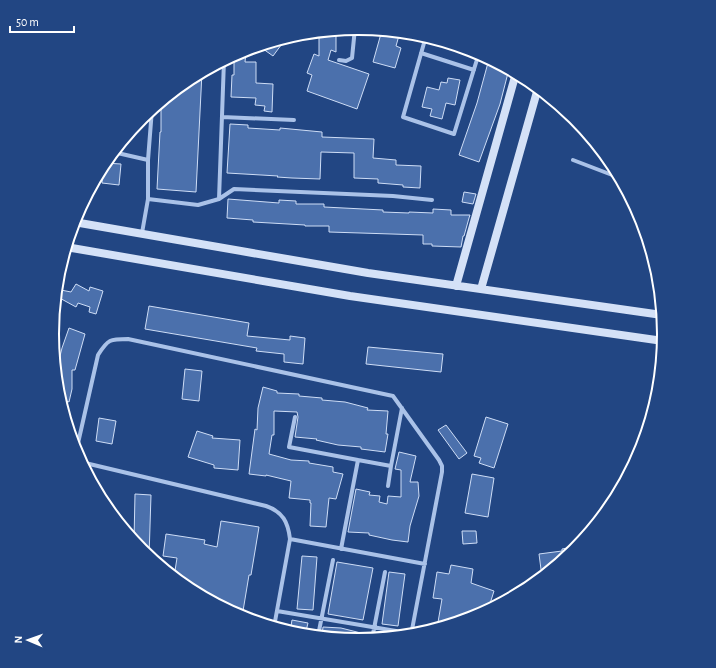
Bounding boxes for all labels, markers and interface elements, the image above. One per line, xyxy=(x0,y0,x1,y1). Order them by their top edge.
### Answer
scale bar xyxy=(10,8,74,34)
text: 50 m xyxy=(16,16,39,28)
north arrow xyxy=(8,620,48,660)
text: N xyxy=(13,636,24,644)

